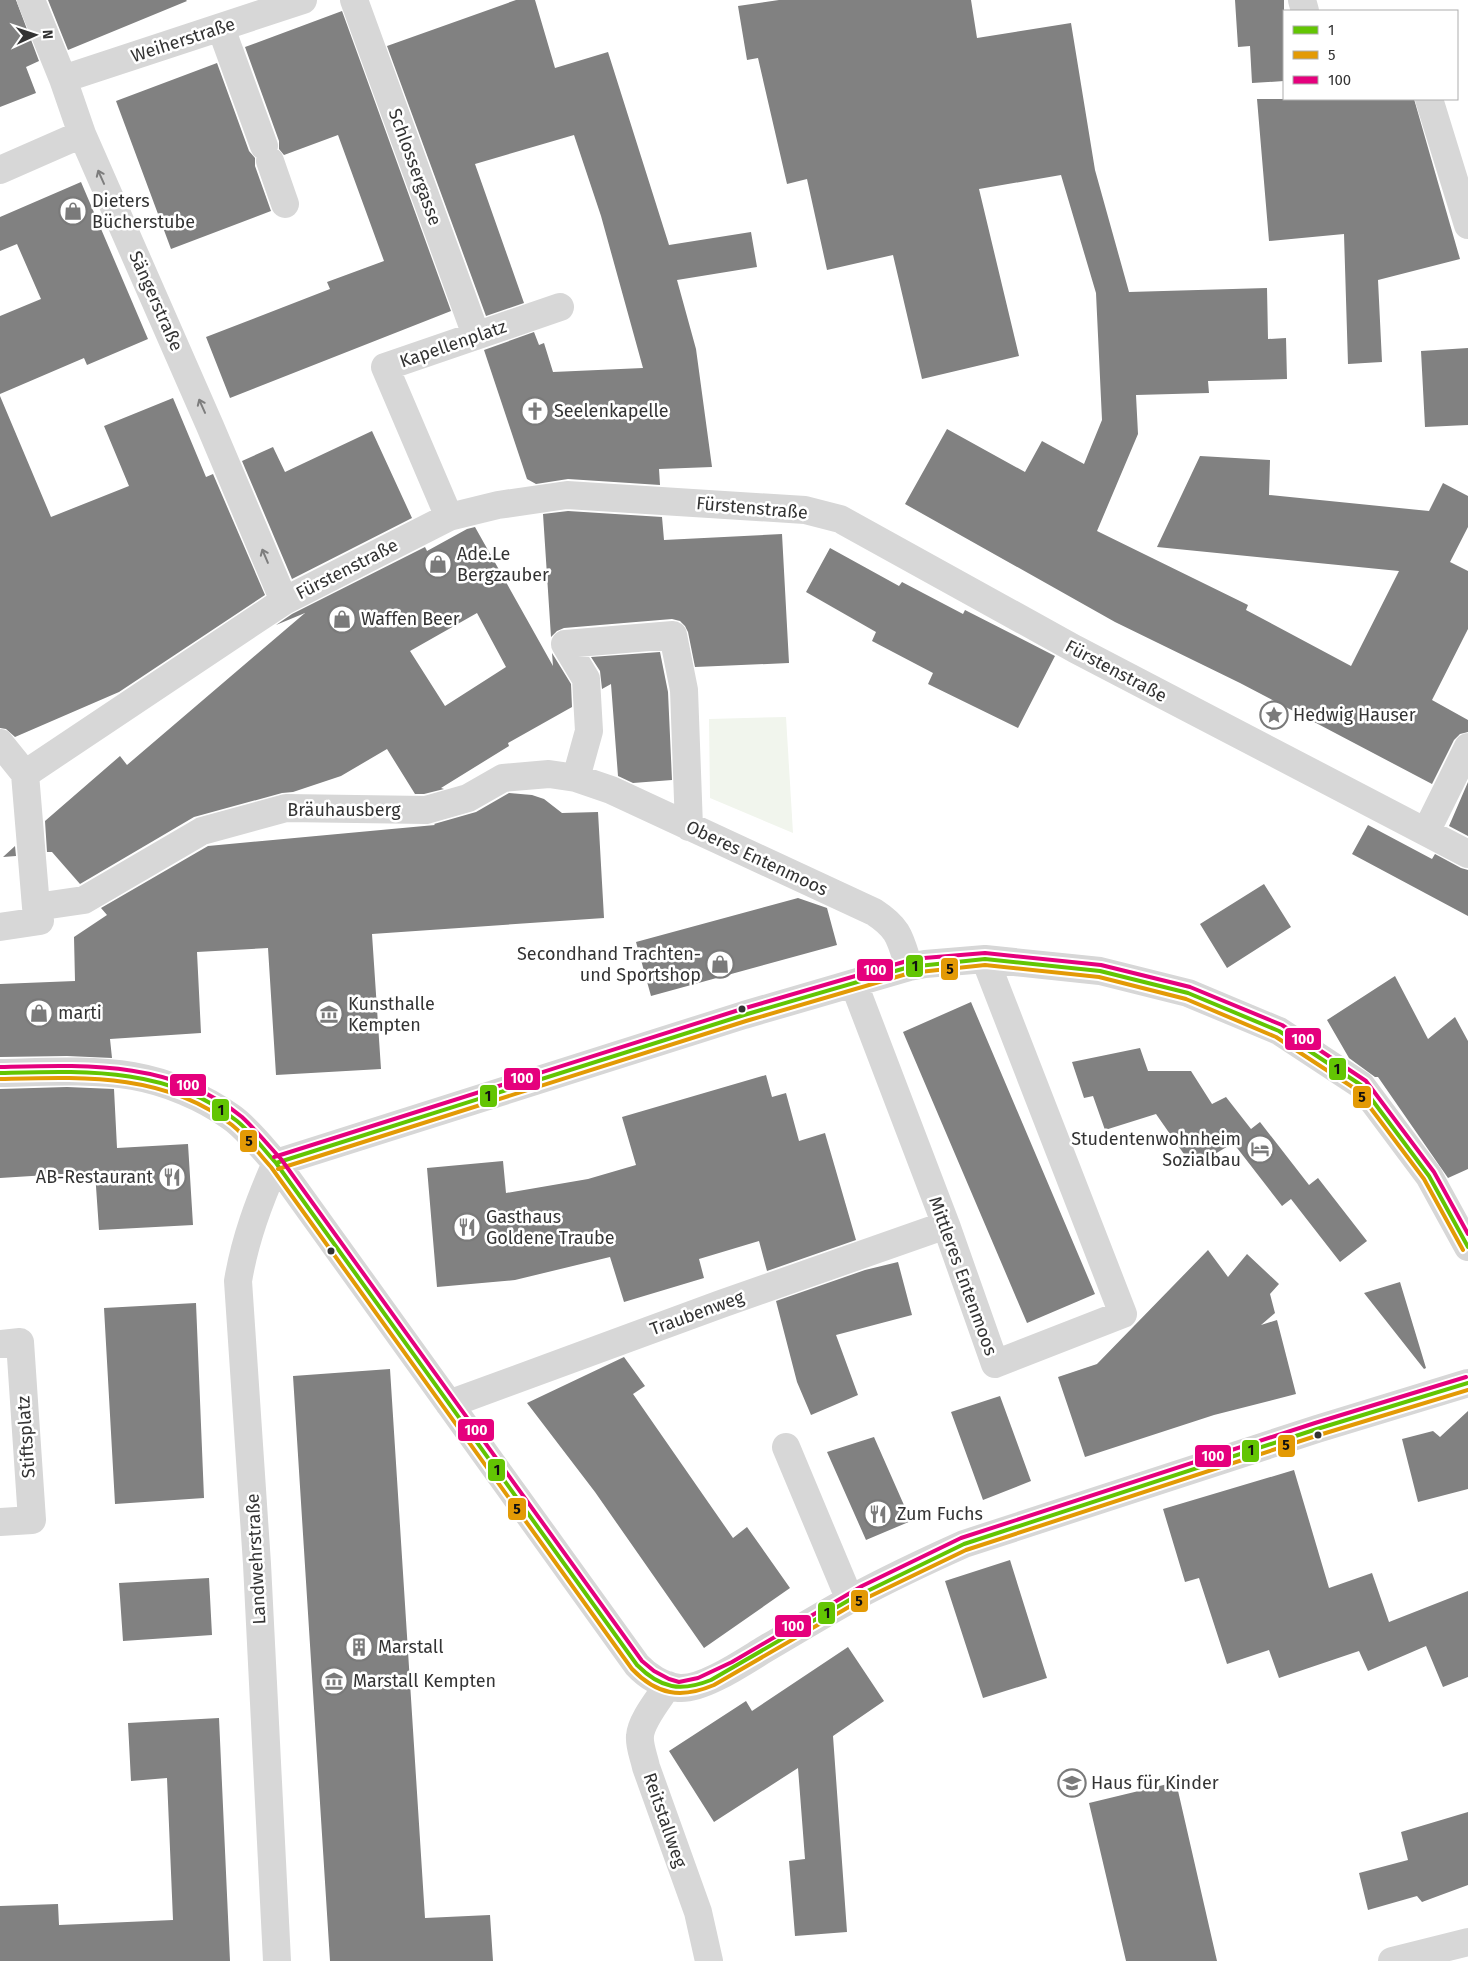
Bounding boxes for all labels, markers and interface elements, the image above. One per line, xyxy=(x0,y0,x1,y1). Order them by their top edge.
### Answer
north arrow xyxy=(10,10,60,60)
legend xyxy=(1283,10,1458,100)
street label: Weiherstraße xyxy=(128,13,238,67)
text: 1 xyxy=(1328,21,1335,39)
text: N xyxy=(39,29,56,39)
text: 5 xyxy=(1328,46,1336,64)
text: 100 xyxy=(1328,71,1351,89)
street label: Schlossergasse xyxy=(384,106,446,228)
one-way arrow xyxy=(96,170,106,185)
place label: Dieters Bücherstube xyxy=(92,190,195,233)
shop icon: Dieters Bücherstube xyxy=(58,196,88,226)
street label: Sängerstraße xyxy=(124,248,188,354)
street label: Kapellenplatz xyxy=(397,315,509,373)
church icon: Seelenkapelle xyxy=(520,396,550,426)
one-way arrow xyxy=(196,399,206,414)
place label: Seelenkapelle xyxy=(554,400,668,422)
street label: Fürstenstraße xyxy=(695,492,809,524)
street label: Fürstenstraße xyxy=(292,534,402,604)
place label: Ade.Le Bergzauber xyxy=(457,543,549,586)
one-way arrow xyxy=(260,549,270,564)
shop icon: Ade.Le Bergzauber xyxy=(423,549,453,579)
shop icon: Waffen Beer xyxy=(327,604,357,634)
place label: Waffen Beer xyxy=(361,608,460,630)
street label: Fürstenstraße xyxy=(1061,635,1171,707)
place icon: Hedwig Hauser xyxy=(1259,700,1289,730)
place label: Hedwig Hauser xyxy=(1293,704,1416,726)
street label: Bräuhausberg xyxy=(287,799,401,821)
street label: Oberes Entenmoos xyxy=(683,816,831,900)
place label: Secondhand Trachten- und Sportshop xyxy=(517,943,701,986)
shop icon: Secondhand Trachten- und Sportshop xyxy=(705,949,735,979)
line badge: 1 xyxy=(905,954,924,978)
line badge: 5 xyxy=(940,957,959,981)
line badge: 100 xyxy=(856,958,894,982)
text: 1 xyxy=(912,958,918,975)
text: 5 xyxy=(946,961,954,978)
text: 100 xyxy=(864,962,886,979)
place label: Kunsthalle Kempten xyxy=(348,993,435,1036)
shop icon: marti xyxy=(24,998,54,1028)
museum icon: Kunsthalle Kempten xyxy=(314,999,344,1029)
place label: marti xyxy=(58,1002,102,1024)
unlabelled marker xyxy=(737,1004,747,1014)
line badge: 100 xyxy=(1284,1027,1322,1051)
text: 100 xyxy=(1292,1031,1314,1048)
line badge: 1 xyxy=(1328,1057,1347,1081)
text: 1 xyxy=(1334,1061,1340,1078)
line badge: 100 xyxy=(503,1067,541,1091)
text: 100 xyxy=(511,1070,533,1087)
line badge: 100 xyxy=(169,1073,207,1097)
text: 100 xyxy=(177,1077,199,1094)
line badge: 1 xyxy=(479,1084,498,1108)
line badge: 5 xyxy=(1352,1085,1372,1109)
text: 1 xyxy=(485,1088,491,1105)
text: 5 xyxy=(1358,1089,1366,1106)
line badge: 1 xyxy=(211,1098,230,1122)
text: 1 xyxy=(218,1102,224,1119)
place label: Studentenwohnheim Sozialbau xyxy=(1071,1128,1241,1171)
line badge: 5 xyxy=(239,1129,258,1153)
text: 5 xyxy=(245,1133,253,1150)
hotel icon: Studentenwohnheim Sozialbau xyxy=(1245,1134,1275,1164)
restaurant icon: AB-Restaurant xyxy=(157,1162,187,1192)
place label: AB-Restaurant xyxy=(36,1166,153,1188)
street label: Mittleres Entenmoos xyxy=(924,1193,1002,1359)
place label: Gasthaus Goldene Traube xyxy=(486,1206,615,1249)
restaurant icon: Gasthaus Goldene Traube xyxy=(452,1212,482,1242)
unlabelled marker xyxy=(326,1246,336,1256)
street label: Traubenweg xyxy=(647,1286,748,1340)
street label: Stiftsplatz xyxy=(12,1395,40,1479)
line badge: 100 xyxy=(457,1418,495,1442)
text: 100 xyxy=(465,1422,487,1439)
unlabelled marker xyxy=(1313,1430,1323,1440)
line badge: 5 xyxy=(1277,1434,1296,1458)
text: 5 xyxy=(1282,1437,1290,1454)
line badge: 1 xyxy=(1241,1439,1260,1463)
text: 1 xyxy=(1248,1442,1254,1459)
line badge: 100 xyxy=(1194,1444,1232,1468)
text: 100 xyxy=(1202,1448,1224,1465)
line badge: 1 xyxy=(487,1458,506,1482)
text: 1 xyxy=(494,1462,500,1479)
street label: Landwehrstraße xyxy=(242,1493,270,1625)
line badge: 5 xyxy=(507,1497,527,1521)
restaurant icon: Zum Fuchs xyxy=(863,1499,893,1529)
text: 5 xyxy=(513,1501,521,1518)
place label: Zum Fuchs xyxy=(897,1503,983,1525)
line badge: 5 xyxy=(850,1589,869,1613)
text: 5 xyxy=(855,1593,863,1610)
line badge: 1 xyxy=(817,1601,836,1625)
text: 1 xyxy=(824,1605,830,1622)
line badge: 100 xyxy=(774,1614,812,1638)
text: 100 xyxy=(782,1618,804,1635)
building icon: Marstall xyxy=(344,1632,374,1662)
place label: Marstall xyxy=(378,1636,443,1658)
museum icon: Marstall Kempten xyxy=(319,1666,349,1696)
place label: Marstall Kempten xyxy=(353,1670,496,1692)
school or university icon: Haus für Kinder xyxy=(1057,1768,1087,1798)
street label: Reitstallweg xyxy=(638,1770,692,1871)
place label: Haus für Kinder xyxy=(1091,1772,1219,1794)

